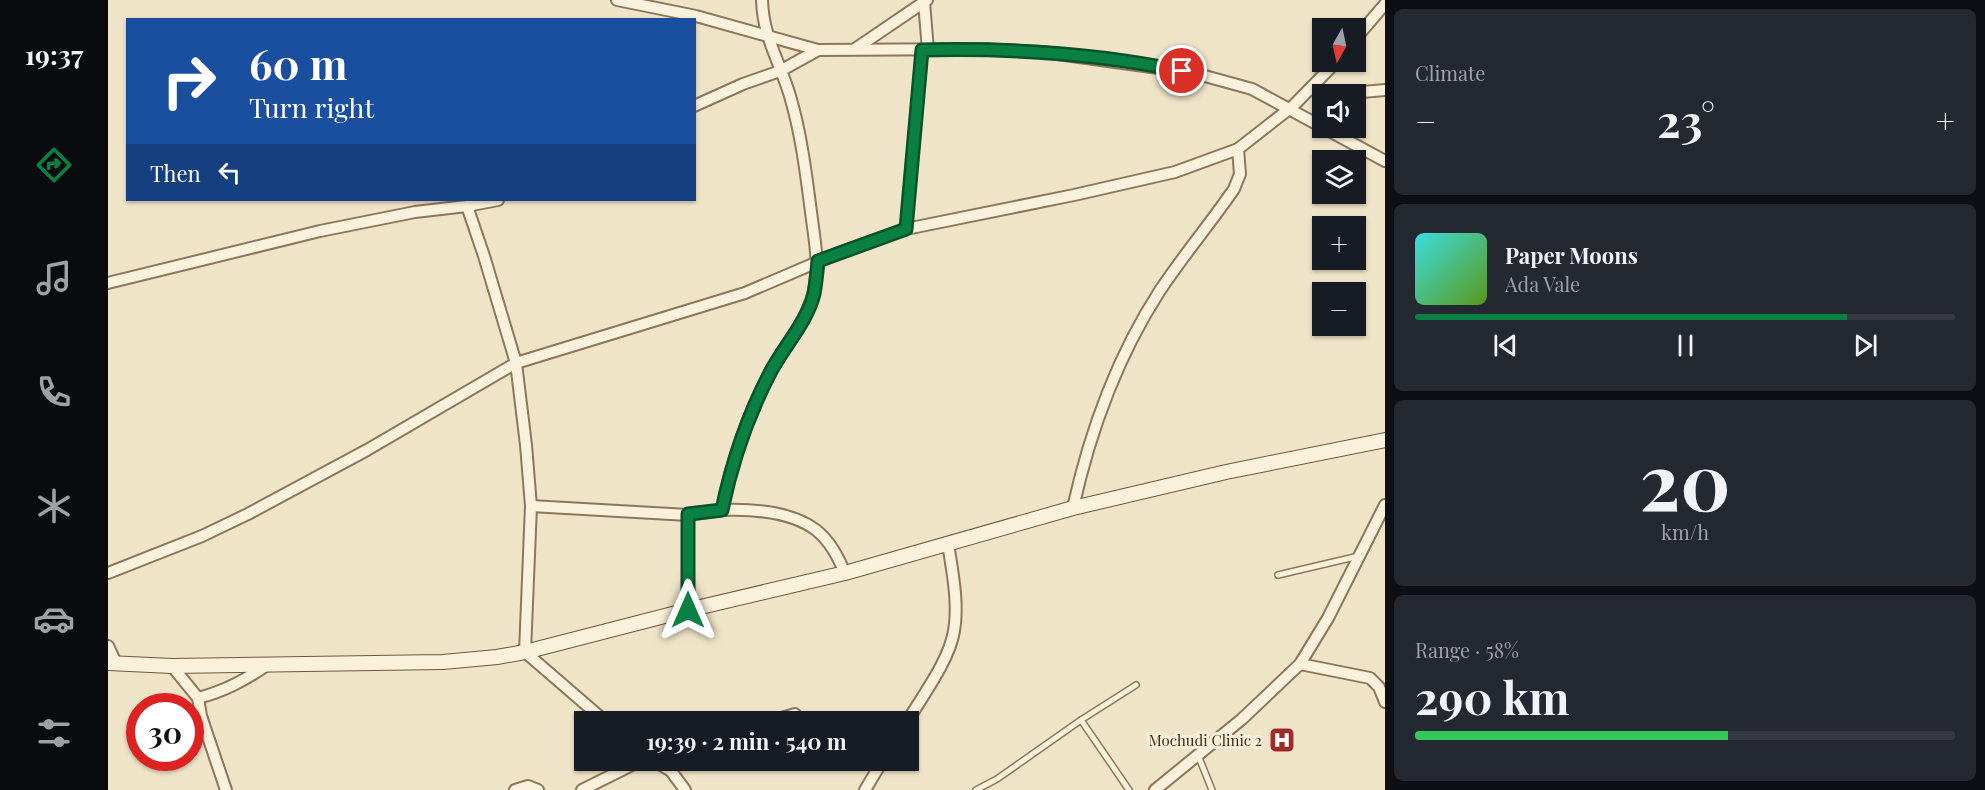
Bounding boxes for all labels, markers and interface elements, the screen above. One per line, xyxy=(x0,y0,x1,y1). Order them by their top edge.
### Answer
north arrow xyxy=(1312,18,1366,72)
map controls xyxy=(1312,18,1366,336)
text: 60 m xyxy=(249,35,347,91)
text: 19:37 xyxy=(25,36,83,72)
icon: right xyxy=(150,42,228,120)
pin xyxy=(1156,45,1207,96)
icon: arrive xyxy=(1165,54,1198,87)
text: Climate xyxy=(1415,59,1485,86)
button: sound xyxy=(1312,84,1366,138)
text: Turn right xyxy=(249,89,374,125)
text: 23° xyxy=(1657,89,1715,149)
text: − xyxy=(1415,98,1436,142)
text: + xyxy=(1936,98,1955,142)
icon: directions xyxy=(33,144,75,186)
button: layers xyxy=(1312,150,1366,204)
icon: left xyxy=(213,156,246,189)
text: Then xyxy=(150,158,201,188)
button: + xyxy=(1312,216,1366,270)
text: Paper Moons xyxy=(1505,240,1638,270)
icon: music xyxy=(33,257,75,299)
text: Ada Vale xyxy=(1505,270,1580,297)
button: − xyxy=(1312,282,1366,336)
icon: previous xyxy=(1489,329,1522,362)
icon: pause xyxy=(1669,329,1702,362)
icon: next xyxy=(1849,329,1882,362)
icon: phone xyxy=(33,371,75,413)
text: 20 xyxy=(1639,427,1731,531)
icon: climate xyxy=(33,485,75,527)
text: km/h xyxy=(1661,518,1709,545)
position arrow xyxy=(656,578,720,642)
icon: car xyxy=(33,598,75,640)
text: Range · 58% xyxy=(1415,636,1519,663)
text: 290 km xyxy=(1415,666,1569,726)
speed limit sign: 30 xyxy=(126,693,204,771)
icon: filters xyxy=(33,712,75,754)
hospital icon: Mochudi Clinic 2 xyxy=(1267,725,1297,755)
text: 19:39 · 2 min · 540 m xyxy=(646,726,847,756)
place label: Mochudi Clinic 2 xyxy=(1149,730,1262,750)

